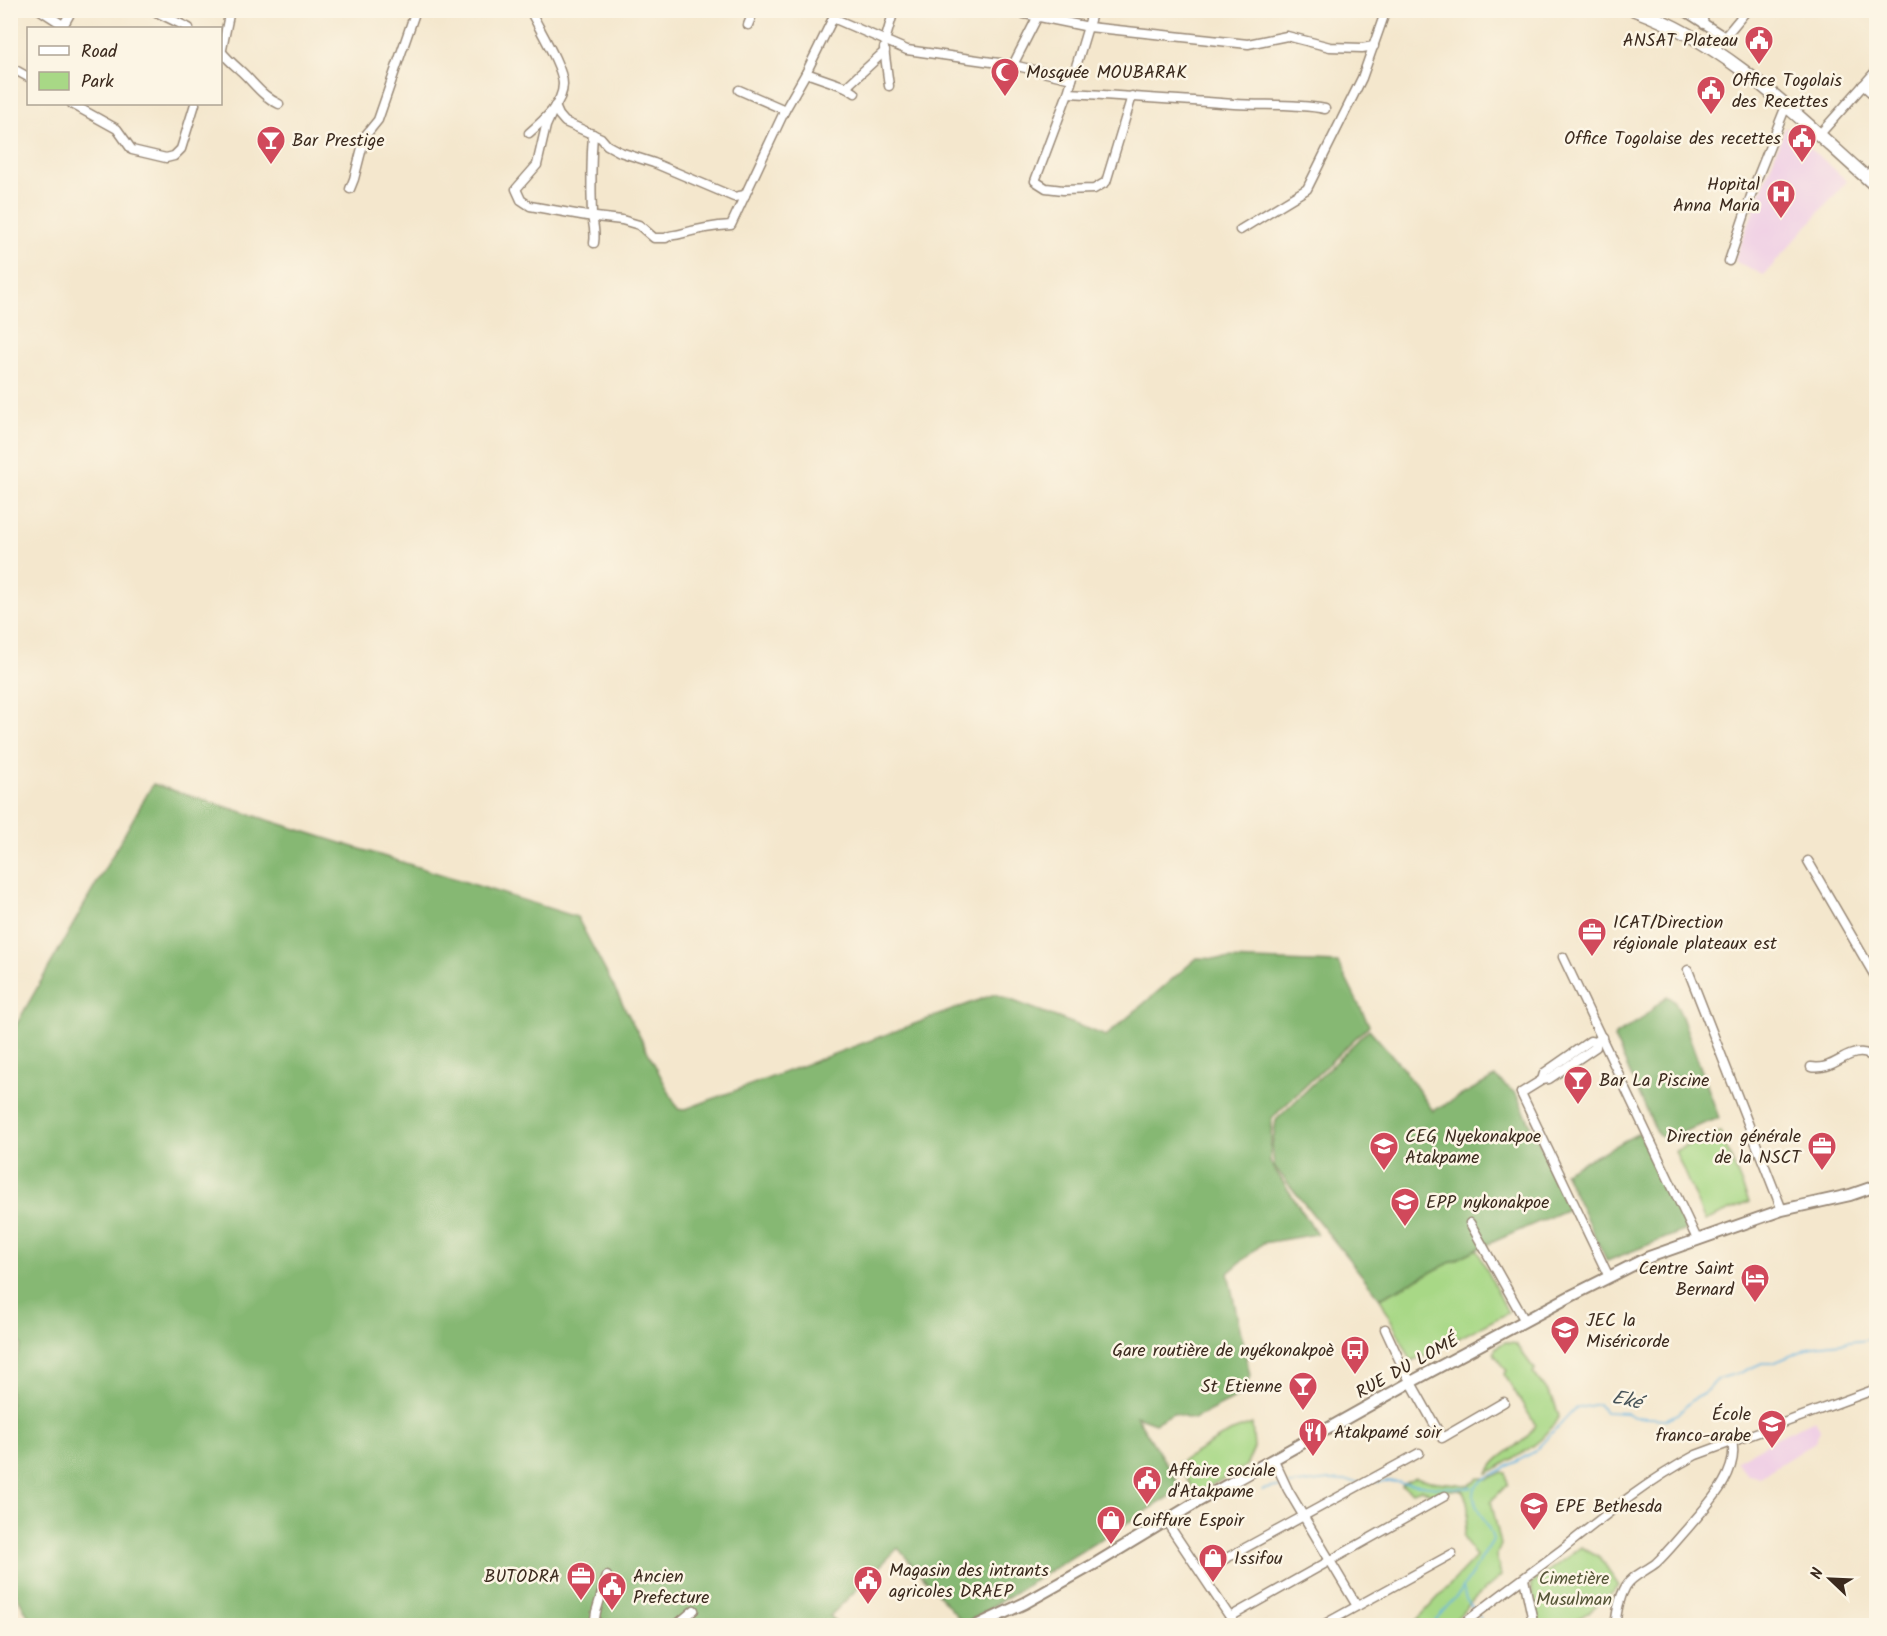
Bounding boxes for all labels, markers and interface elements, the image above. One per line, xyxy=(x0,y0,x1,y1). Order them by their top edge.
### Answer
public building icon: ANSAT Plateau xyxy=(1743,24,1775,66)
legend xyxy=(27,27,222,105)
place label: ANSAT Plateau xyxy=(1623,27,1738,56)
text: Road xyxy=(81,38,118,67)
mosque icon: Mosquée MOUBARAK xyxy=(989,56,1021,98)
place label: Mosquée MOUBARAK xyxy=(1026,59,1187,88)
place label: Office Togolais des Recettes xyxy=(1732,67,1842,117)
text: Park xyxy=(81,68,114,97)
public building icon: Office Togolais des Recettes xyxy=(1695,74,1727,116)
public building icon: Office Togolaise des recettes xyxy=(1786,122,1818,164)
bar icon: Bar Prestige xyxy=(255,124,287,166)
place label: Office Togolaise des recettes xyxy=(1564,125,1781,154)
place label: Bar Prestige xyxy=(292,127,384,156)
place label: Hopital Anna Maria xyxy=(1673,171,1761,221)
hospital icon: Hopital Anna Maria xyxy=(1765,178,1797,220)
place label: ICAT/Direction régionale plateaux est xyxy=(1613,909,1778,959)
office icon: ICAT/Direction régionale plateaux est xyxy=(1576,916,1608,958)
bar icon: Bar La Piscine xyxy=(1562,1064,1594,1106)
place label: Bar La Piscine xyxy=(1599,1067,1709,1096)
place label: CEG Nyekonakpoe Atakpame xyxy=(1405,1123,1541,1173)
place label: Direction générale de la NSCT xyxy=(1666,1123,1802,1173)
school or university icon: CEG Nyekonakpoe Atakpame xyxy=(1368,1130,1400,1172)
office icon: Direction générale de la NSCT xyxy=(1806,1130,1838,1172)
school or university icon: EPP nykonakpoe xyxy=(1389,1186,1421,1228)
place label: EPP nykonakpoe xyxy=(1426,1189,1549,1218)
place label: Centre Saint Bernard xyxy=(1638,1255,1735,1305)
hotel icon: Centre Saint Bernard xyxy=(1739,1262,1771,1304)
place label: JEC la Miséricorde xyxy=(1586,1307,1669,1357)
school or university icon: JEC la Miséricorde xyxy=(1549,1314,1581,1356)
street label: RUE DU LOMÉ xyxy=(1351,1327,1465,1408)
bus stop icon: Gare routière de nyékonakpoè xyxy=(1339,1334,1371,1376)
place label: Gare routière de nyékonakpoè xyxy=(1112,1337,1334,1366)
bar icon: St Etienne xyxy=(1287,1370,1319,1412)
place label: St Etienne xyxy=(1201,1373,1282,1402)
water label: Eké xyxy=(1609,1382,1650,1421)
place label: École franco-arabe xyxy=(1655,1401,1751,1451)
school or university icon: École franco-arabe xyxy=(1756,1408,1788,1450)
restaurant icon: Atakpamé soir xyxy=(1297,1416,1329,1458)
place label: Atakpamé soir xyxy=(1334,1419,1442,1448)
place label: Affaire sociale d'Atakpame xyxy=(1168,1457,1276,1507)
public building icon: Affaire sociale d'Atakpame xyxy=(1131,1464,1163,1506)
school or university icon: EPE Bethesda xyxy=(1518,1490,1550,1532)
place label: EPE Bethesda xyxy=(1555,1493,1662,1522)
shop icon: Coiffure Espoir xyxy=(1095,1504,1127,1546)
place label: Coiffure Espoir xyxy=(1132,1507,1245,1536)
shop icon: Issifou xyxy=(1197,1542,1229,1584)
place label: Issifou xyxy=(1234,1545,1283,1574)
north arrow xyxy=(1800,1549,1860,1609)
place label: Magasin des intrants agricoles DRAEP xyxy=(889,1557,1049,1607)
office icon: BUTODRA xyxy=(565,1560,597,1602)
place label: BUTODRA xyxy=(484,1563,560,1592)
place label: Ancien Prefecture xyxy=(633,1563,709,1613)
public building icon: Magasin des intrants agricoles DRAEP xyxy=(852,1564,884,1606)
text: N xyxy=(1804,1564,1831,1583)
park label: Cimetière Musulman xyxy=(1536,1565,1612,1615)
public building icon: Ancien Prefecture xyxy=(596,1570,628,1612)

